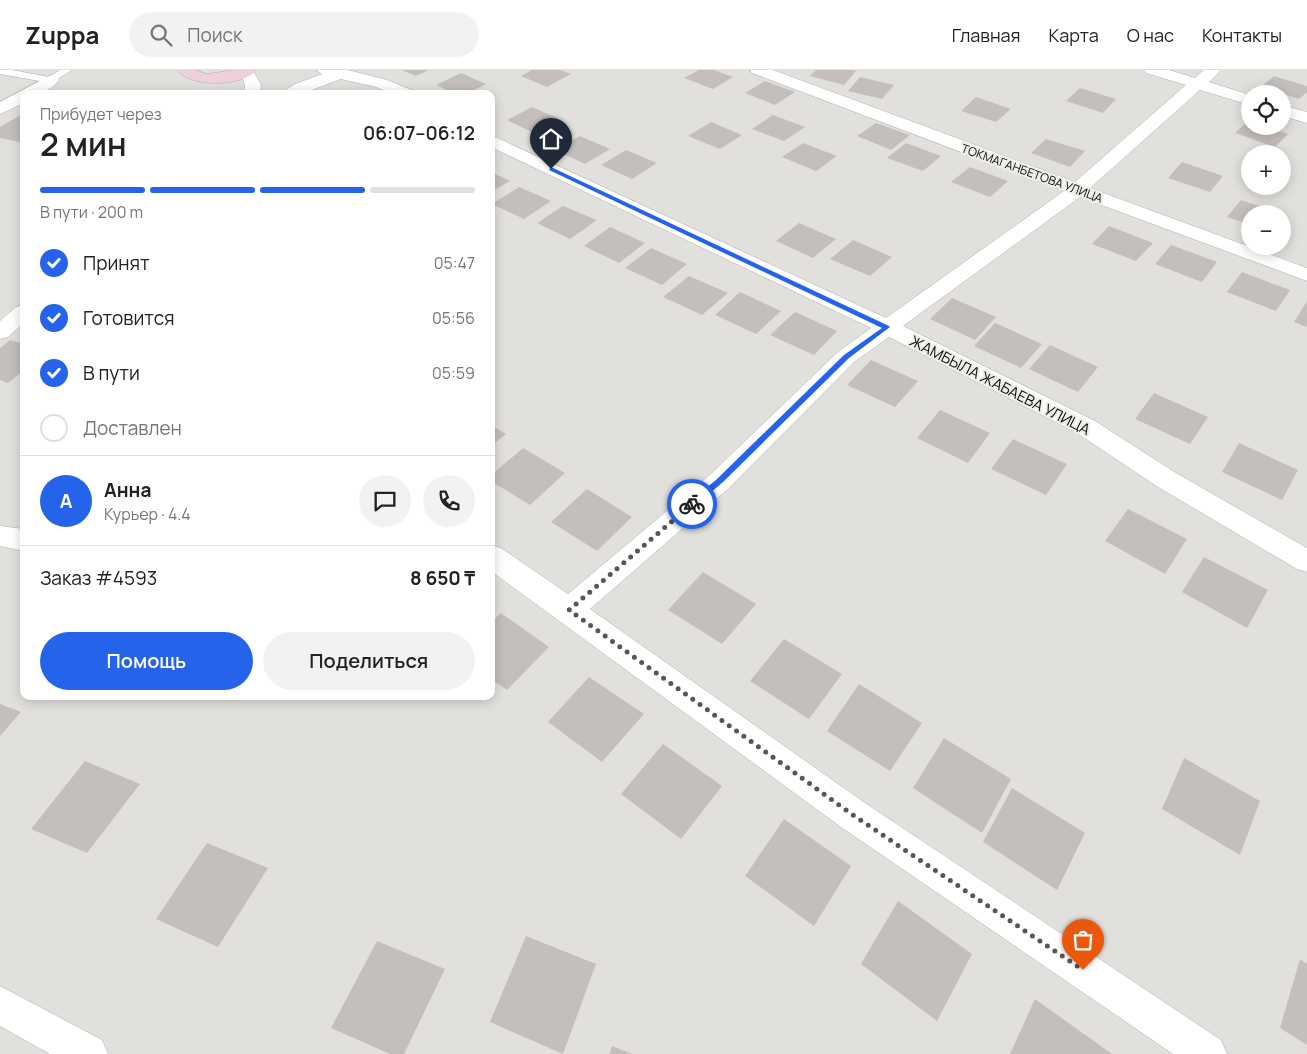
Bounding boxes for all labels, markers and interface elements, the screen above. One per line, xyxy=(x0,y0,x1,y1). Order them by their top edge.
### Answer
search box xyxy=(129,12,479,57)
text: Zuppa xyxy=(25,18,99,51)
icon: search xyxy=(147,21,175,49)
text: Поиск xyxy=(187,22,242,48)
text: Главная xyxy=(952,23,1021,47)
text: Карта xyxy=(1049,23,1099,47)
text: О нас xyxy=(1127,23,1174,47)
text: Контакты xyxy=(1202,23,1282,47)
map controls xyxy=(1241,85,1291,255)
button: locate xyxy=(1241,85,1291,135)
text: Прибудет через xyxy=(40,103,162,125)
pin xyxy=(530,118,572,169)
text: 06:07–06:12 xyxy=(363,120,475,146)
text: 2 мин xyxy=(40,122,127,166)
icon: home xyxy=(537,125,565,153)
street label: ТОКМАГАНБЕТОВА УЛИЦА xyxy=(959,139,1105,207)
button: + xyxy=(1241,145,1291,195)
text: В пути · 200 m xyxy=(40,201,143,223)
button: − xyxy=(1241,205,1291,255)
icon: check xyxy=(40,249,68,277)
text: Принят xyxy=(83,250,150,276)
text: 05:47 xyxy=(434,252,475,274)
icon: check xyxy=(40,304,68,332)
text: Готовится xyxy=(83,305,175,331)
text: 05:56 xyxy=(432,307,475,329)
street label: ЖАМБЫЛА ЖАБАЕВА УЛИЦА xyxy=(906,330,1094,440)
icon: check xyxy=(40,359,68,387)
text: В пути xyxy=(83,360,140,386)
text: 05:59 xyxy=(432,362,475,384)
text: Доставлен xyxy=(83,415,182,441)
button: chat xyxy=(359,475,411,527)
button: phone xyxy=(423,475,475,527)
text: Анна xyxy=(104,477,151,503)
courier xyxy=(667,479,717,529)
text: А xyxy=(60,488,72,514)
icon: bike xyxy=(678,490,706,518)
text: Курьер · 4.4 xyxy=(104,503,191,525)
text: Заказ #4593 xyxy=(40,565,157,591)
text: 8 650 ₸ xyxy=(410,565,475,591)
button: Помощь xyxy=(40,632,253,690)
button: Поделиться xyxy=(263,632,475,690)
pin xyxy=(1062,919,1104,970)
icon: bag xyxy=(1069,926,1097,954)

